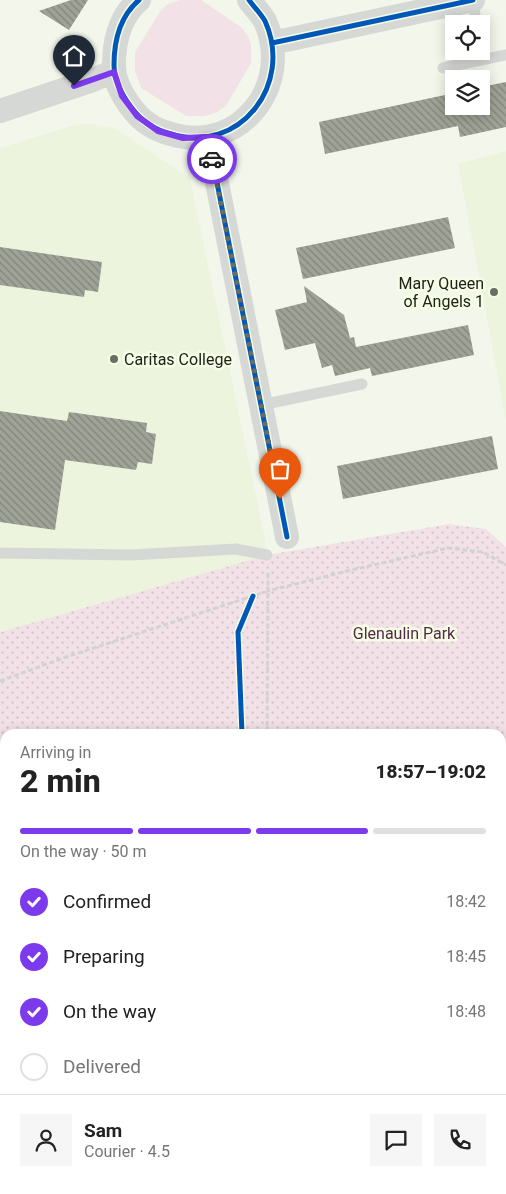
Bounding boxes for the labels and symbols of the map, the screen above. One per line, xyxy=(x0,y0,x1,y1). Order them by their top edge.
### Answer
pin xyxy=(53,35,95,86)
courier xyxy=(187,134,237,184)
place label: Mary Queen of Angels 1 xyxy=(399,274,484,311)
marker: Mary Queen of Angels 1 xyxy=(488,286,500,298)
place label: Caritas College xyxy=(124,350,232,369)
marker: Caritas College xyxy=(108,353,120,365)
pin xyxy=(259,448,301,499)
park label: Glenaulin Park xyxy=(353,624,456,643)

